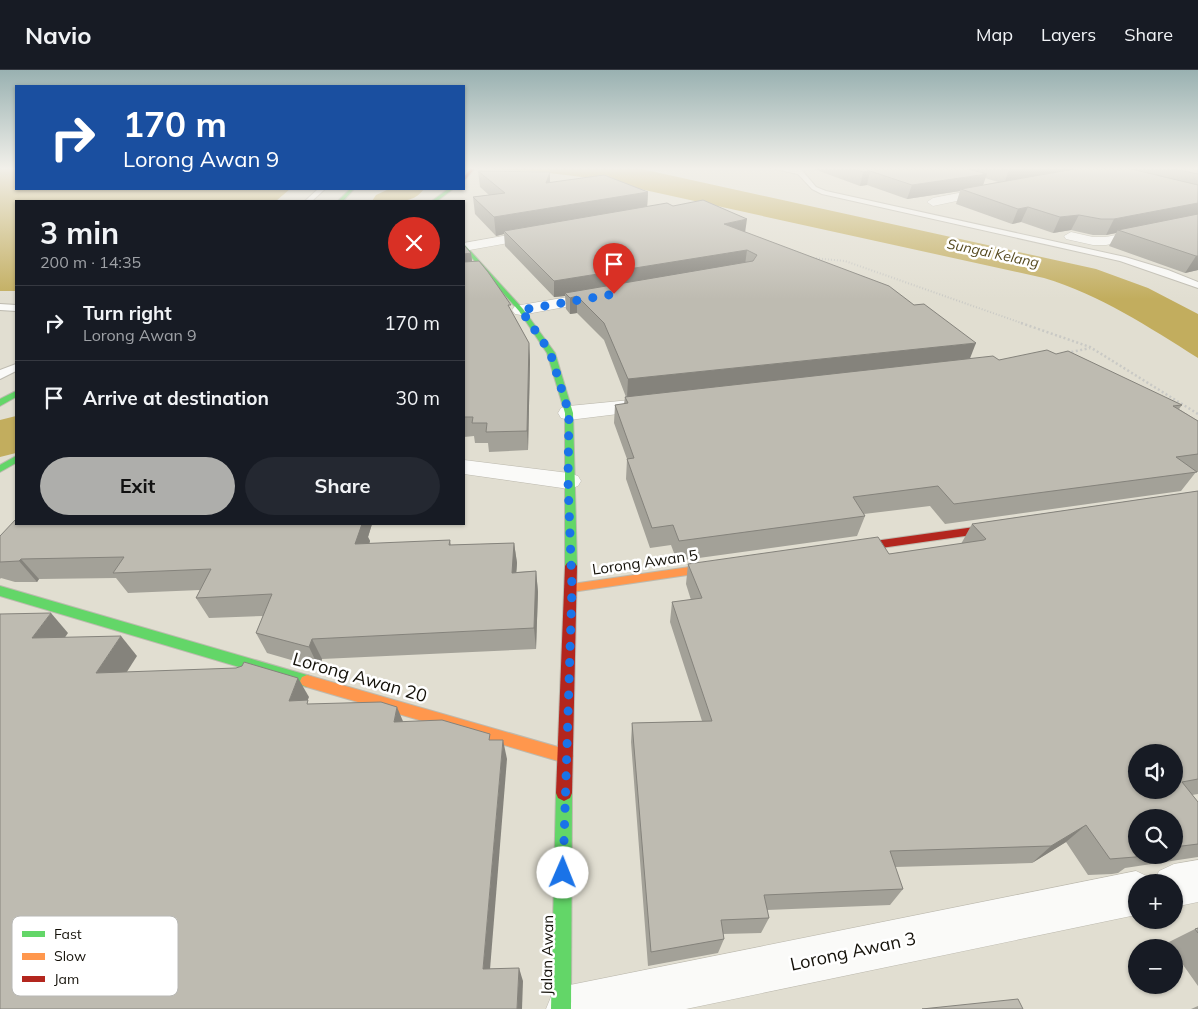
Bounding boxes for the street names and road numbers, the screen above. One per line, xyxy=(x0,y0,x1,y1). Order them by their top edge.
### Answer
street label: Lorong Awan 5 xyxy=(591,545,699,579)
street label: Lorong Awan 20 xyxy=(290,647,430,707)
street label: Jalan Awan xyxy=(537,915,557,995)
street label: Lorong Awan 3 xyxy=(788,926,918,976)

